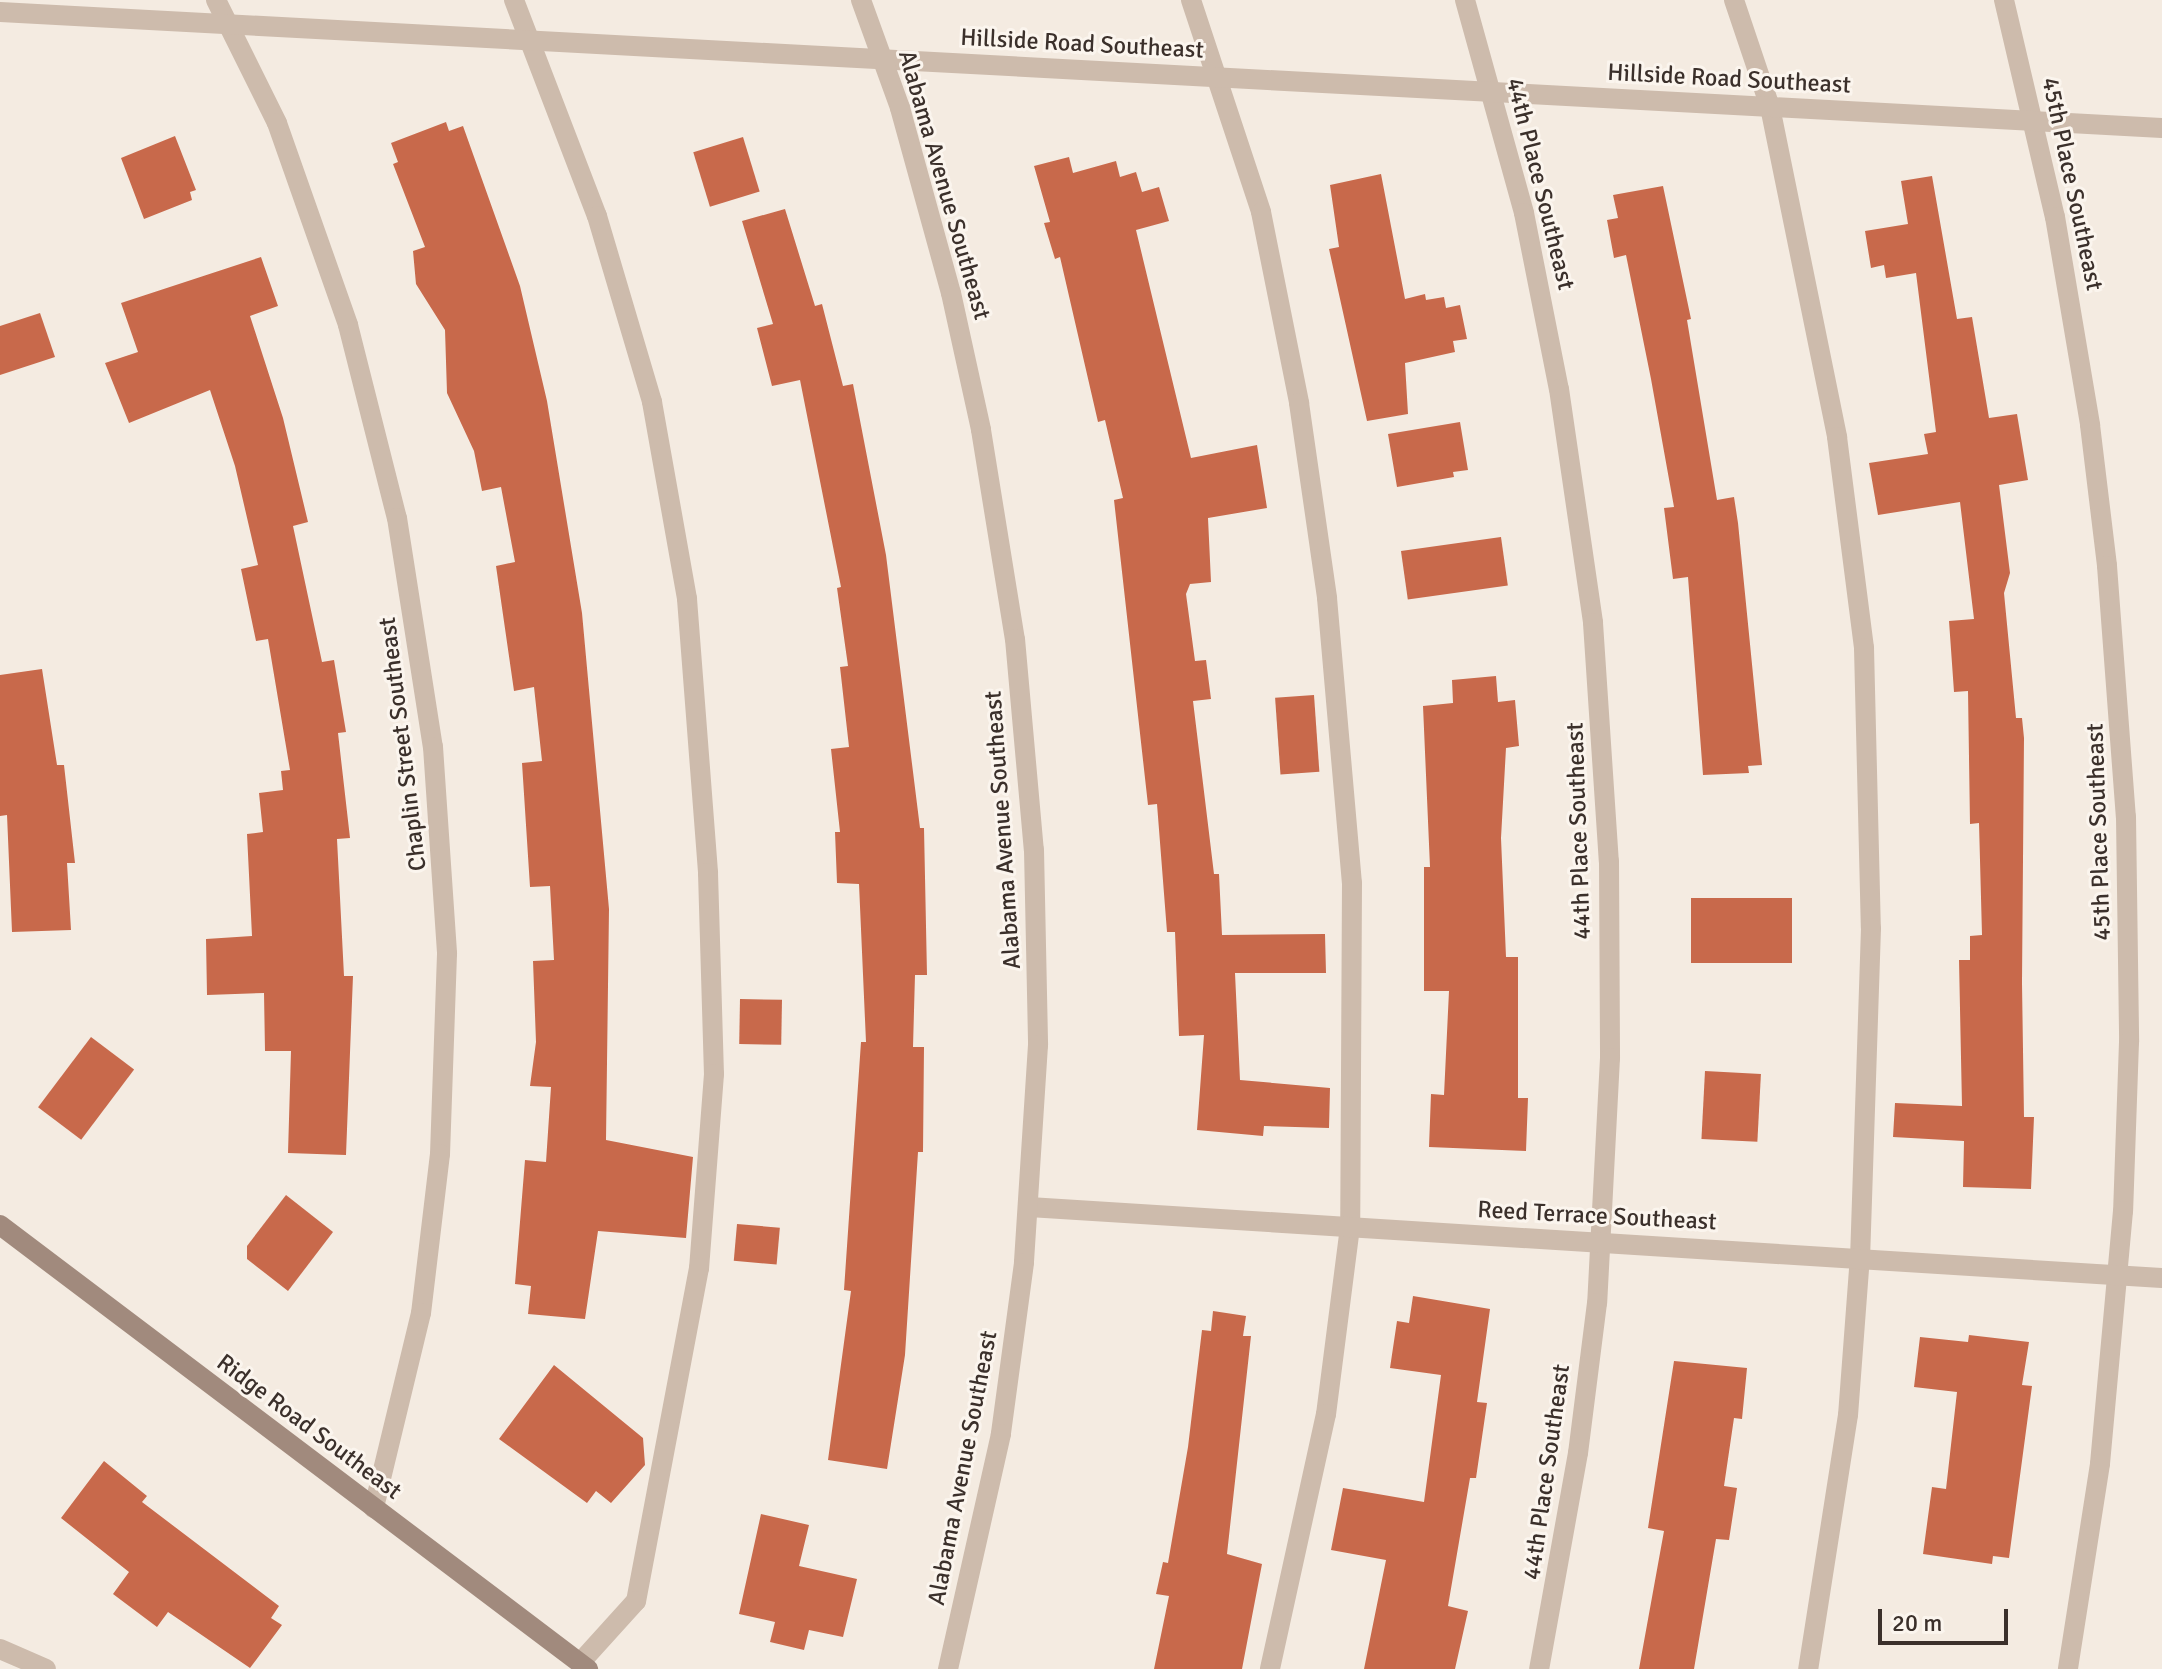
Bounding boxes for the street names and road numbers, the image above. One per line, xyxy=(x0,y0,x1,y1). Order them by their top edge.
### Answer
street label: Hillside Road Southeast xyxy=(960,23,1204,65)
street label: Alabama Avenue Southeast xyxy=(892,47,996,323)
street label: Hillside Road Southeast xyxy=(1607,58,1851,100)
street label: 44th Place Southeast xyxy=(1500,75,1580,293)
street label: 45th Place Southeast xyxy=(2035,75,2109,293)
street label: Chaplin Street Southeast xyxy=(373,615,433,873)
street label: Alabama Avenue Southeast xyxy=(979,690,1027,970)
street label: 44th Place Southeast xyxy=(1561,722,1597,940)
street label: 45th Place Southeast xyxy=(2081,723,2117,941)
street label: Reed Terrace Southeast xyxy=(1477,1195,1717,1237)
street label: Alabama Avenue Southeast xyxy=(922,1328,1004,1608)
street label: Ridge Road Southeast xyxy=(211,1348,407,1506)
street label: 44th Place Southeast xyxy=(1518,1362,1576,1582)

